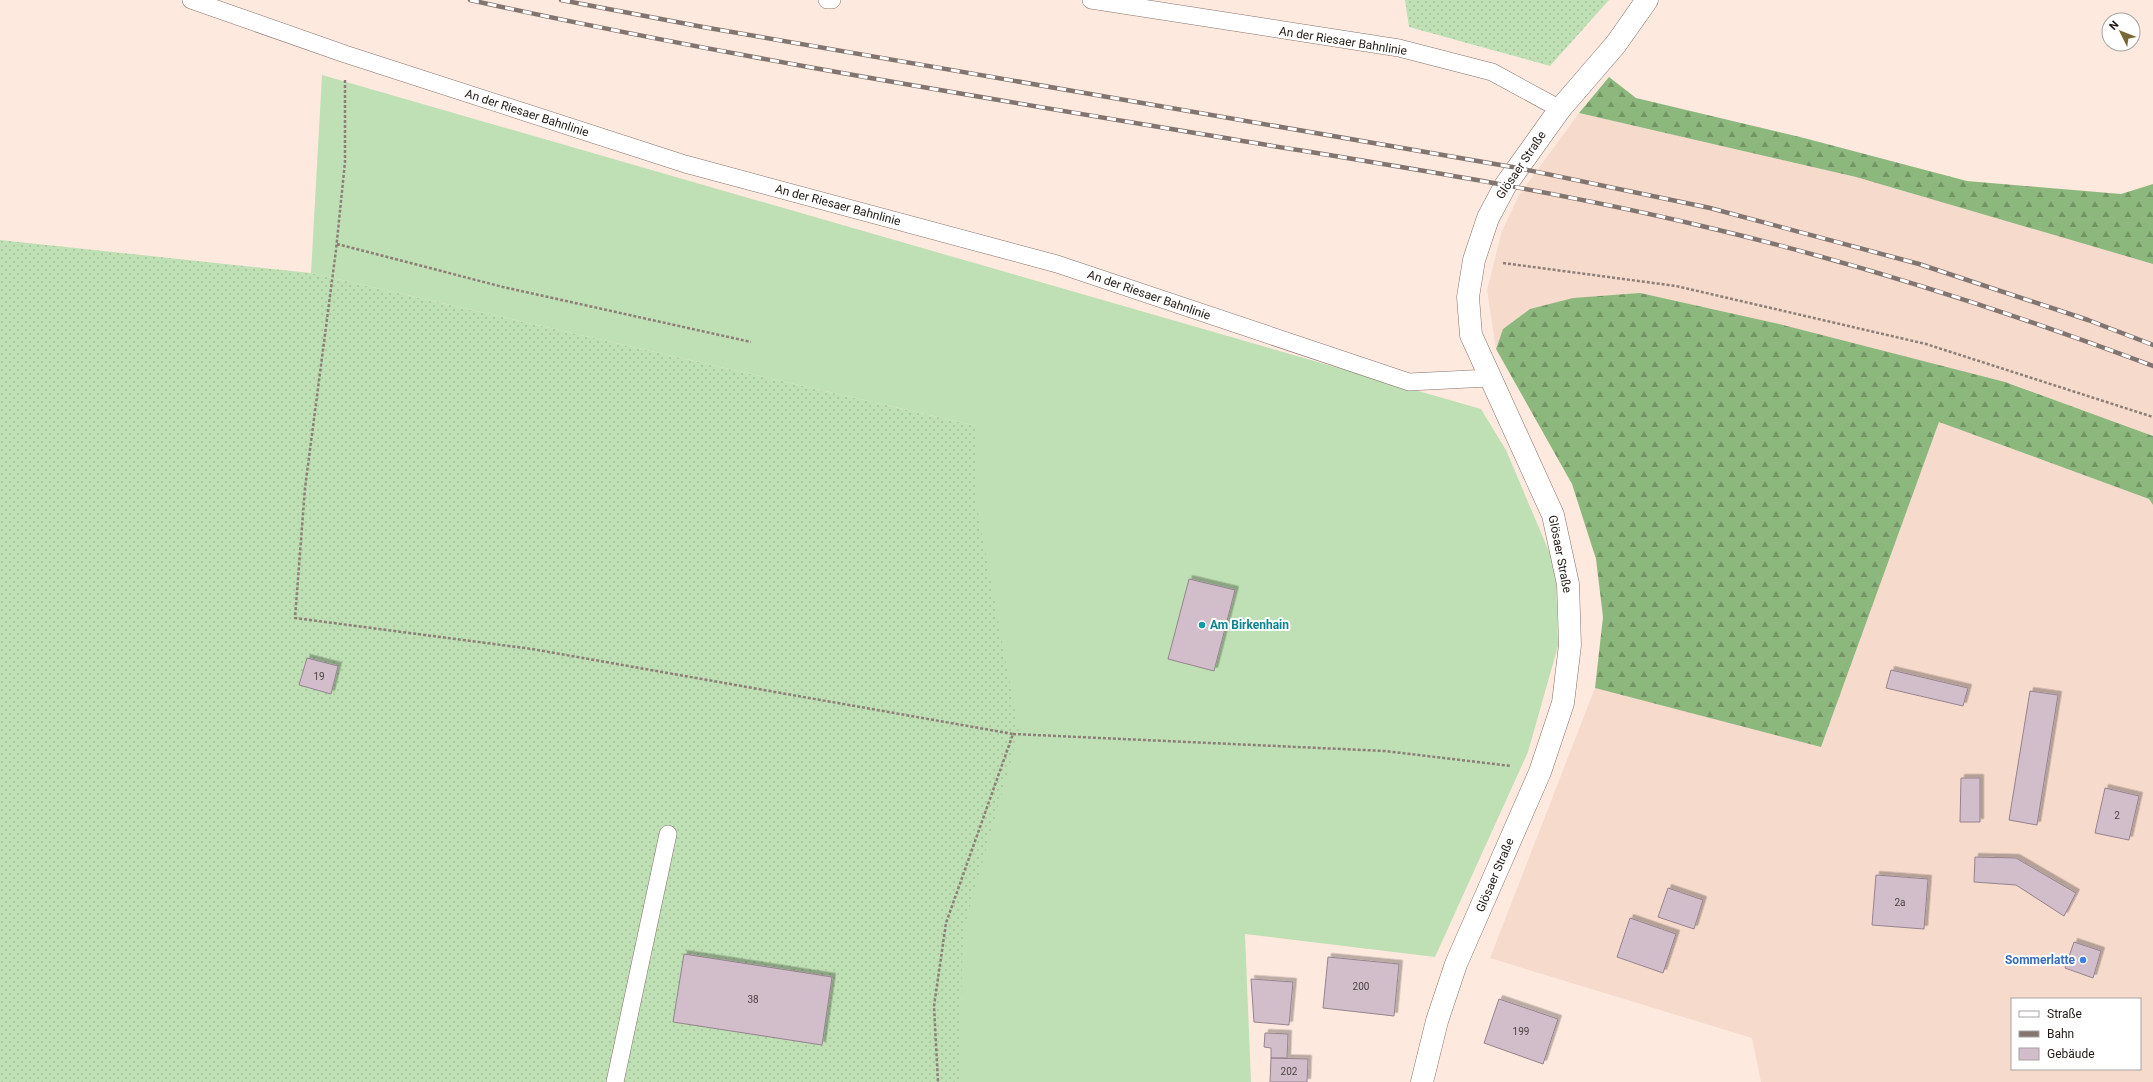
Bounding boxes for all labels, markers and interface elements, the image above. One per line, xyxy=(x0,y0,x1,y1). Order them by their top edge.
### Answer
north arrow xyxy=(2101,12,2141,52)
text: N xyxy=(2107,18,2122,33)
street label: An der Riesaer Bahnlinie xyxy=(1278,24,1408,58)
street label: An der Riesaer Bahnlinie xyxy=(463,86,591,140)
street label: Glösaer Straße xyxy=(1493,128,1549,202)
street label: An der Riesaer Bahnlinie xyxy=(774,181,902,229)
street label: An der Riesaer Bahnlinie xyxy=(1086,267,1212,323)
street label: Glösaer Straße xyxy=(1546,514,1574,594)
place label: Am Birkenhain xyxy=(1210,618,1289,632)
marker: Am Birkenhain xyxy=(1197,620,1207,630)
house number: 19 xyxy=(313,671,325,682)
house number: 2 xyxy=(2114,810,2120,821)
street label: Glösaer Straße xyxy=(1473,836,1517,914)
house number: 2a xyxy=(1894,897,1906,908)
place label: Sommerlatte xyxy=(2005,953,2076,967)
marker: Sommerlatte xyxy=(2078,955,2088,965)
house number: 200 xyxy=(1353,981,1370,992)
house number: 38 xyxy=(747,994,759,1005)
legend xyxy=(2011,998,2141,1070)
text: Straße xyxy=(2047,1007,2082,1021)
house number: 199 xyxy=(1513,1026,1529,1037)
text: Bahn xyxy=(2047,1027,2074,1041)
text: Gebäude xyxy=(2047,1047,2095,1061)
house number: 202 xyxy=(1281,1066,1298,1077)

